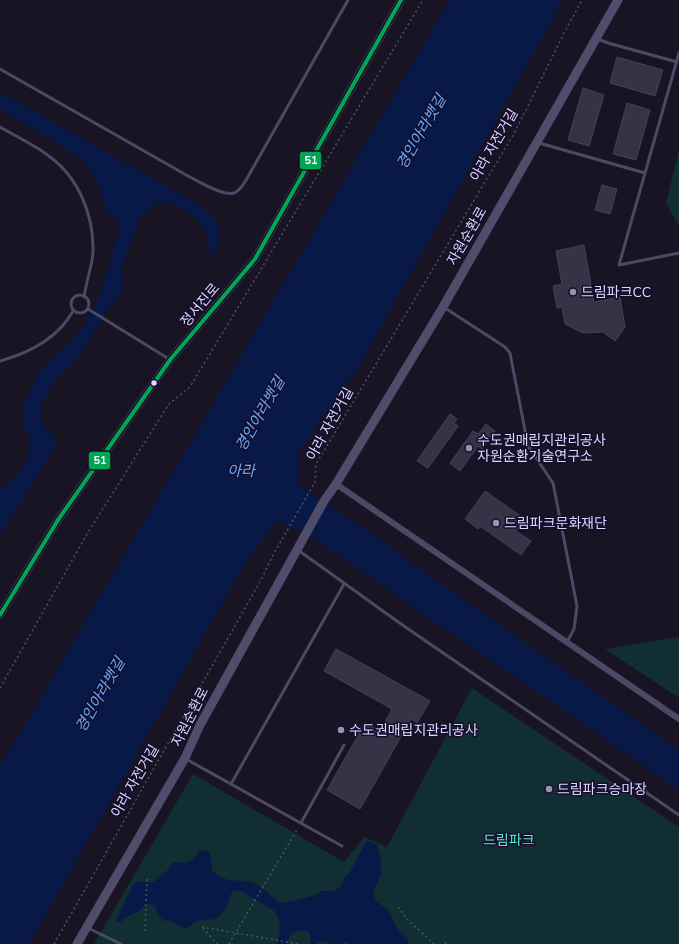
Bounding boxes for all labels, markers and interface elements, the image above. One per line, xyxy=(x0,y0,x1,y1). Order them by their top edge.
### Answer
water label: 경인아라뱃길 xyxy=(392,90,451,173)
street label: 아라 자전거길 xyxy=(466,105,522,185)
line badge: 51 xyxy=(299,151,322,170)
text: 51 xyxy=(304,153,318,168)
street label: 자원순환로 xyxy=(443,203,491,269)
street label: 정서진로 xyxy=(176,279,224,331)
place label: 드림파크CC xyxy=(581,283,651,302)
marker: 드림파크CC xyxy=(568,287,578,297)
water label: 경인아라뱃길 xyxy=(231,372,290,455)
unlabelled marker xyxy=(149,378,159,388)
street label: 아라 자전거길 xyxy=(302,384,358,464)
place label: 수도권매립지관리공사 자원순환기술연구소 xyxy=(477,431,606,466)
marker: 수도권매립지관리공사 자원순환기술연구소 xyxy=(464,443,474,453)
line badge: 51 xyxy=(88,451,111,470)
text: 51 xyxy=(93,453,107,468)
water label: 아라 xyxy=(227,461,257,481)
place label: 드림파크문화재단 xyxy=(504,514,607,533)
marker: 드림파크문화재단 xyxy=(491,518,501,528)
water label: 경인아라뱃길 xyxy=(71,653,130,736)
street label: 자원순환로 xyxy=(167,684,213,750)
place label: 수도권매립지관리공사 xyxy=(349,721,478,740)
marker: 수도권매립지관리공사 xyxy=(336,725,346,735)
street label: 아라 자전거길 xyxy=(107,741,163,821)
place label: 드림파크승마장 xyxy=(557,780,647,799)
marker: 드림파크승마장 xyxy=(544,784,554,794)
park label: 드림파크 xyxy=(483,831,535,850)

